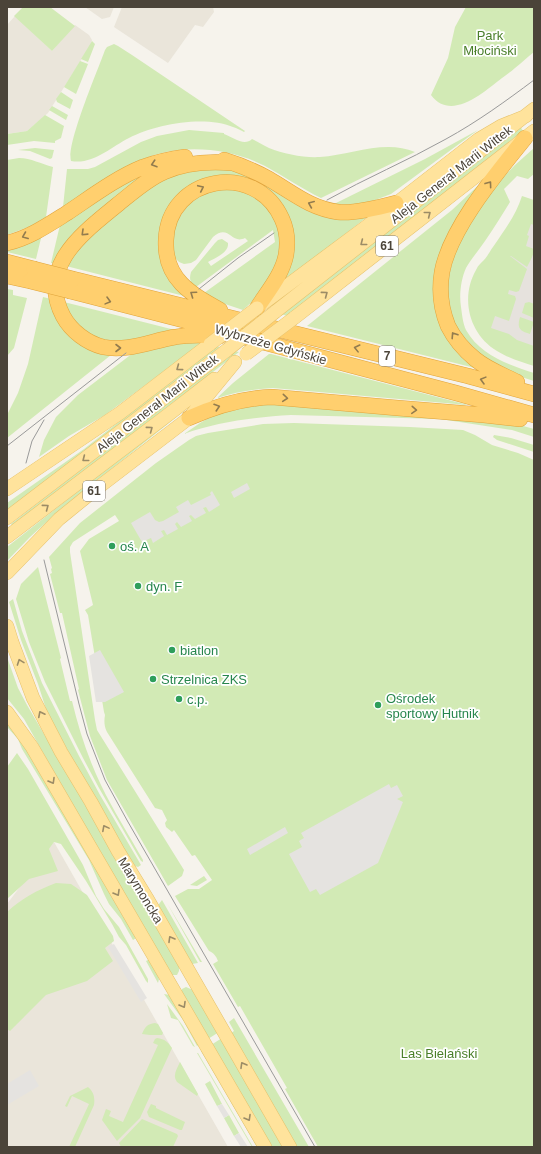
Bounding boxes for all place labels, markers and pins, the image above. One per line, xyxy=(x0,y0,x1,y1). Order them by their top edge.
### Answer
place label: oś. A xyxy=(120,539,149,554)
marker: oś. A xyxy=(107,541,117,551)
place label: dyn. F xyxy=(146,579,182,594)
marker: dyn. F xyxy=(133,581,143,591)
place label: biatlon xyxy=(180,643,218,658)
marker: biatlon xyxy=(167,645,177,655)
place label: Strzelnica ZKS xyxy=(161,672,247,687)
marker: Strzelnica ZKS xyxy=(148,674,158,684)
place label: Ośrodek sportowy Hutnik xyxy=(386,691,479,721)
place label: c.p. xyxy=(187,692,208,707)
marker: c.p. xyxy=(174,694,184,704)
marker: Ośrodek sportowy Hutnik xyxy=(373,700,383,710)

